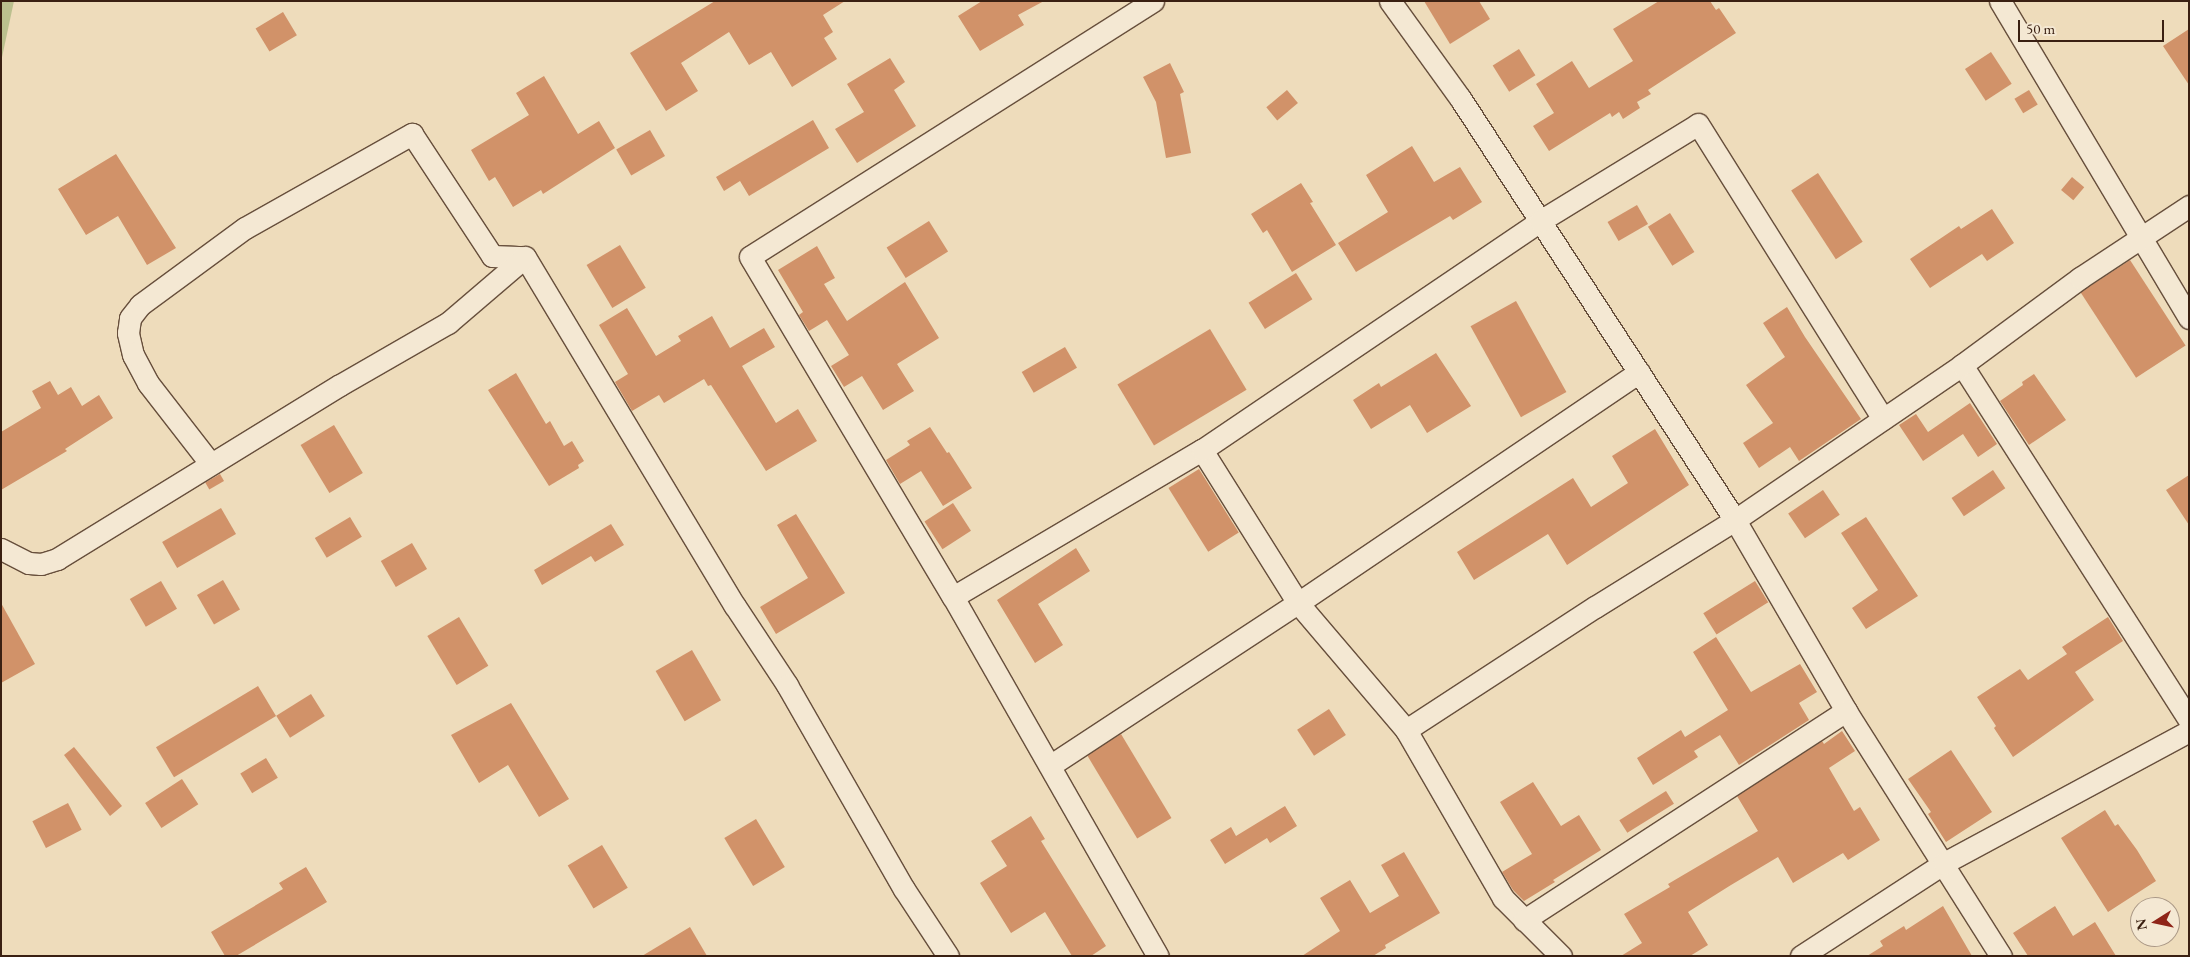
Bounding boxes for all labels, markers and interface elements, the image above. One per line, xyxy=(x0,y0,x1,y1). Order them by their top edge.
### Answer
scale bar xyxy=(2020,10,2166,42)
text: 50 m xyxy=(2026,19,2055,38)
north arrow xyxy=(2130,897,2180,947)
text: N xyxy=(2131,917,2151,932)

